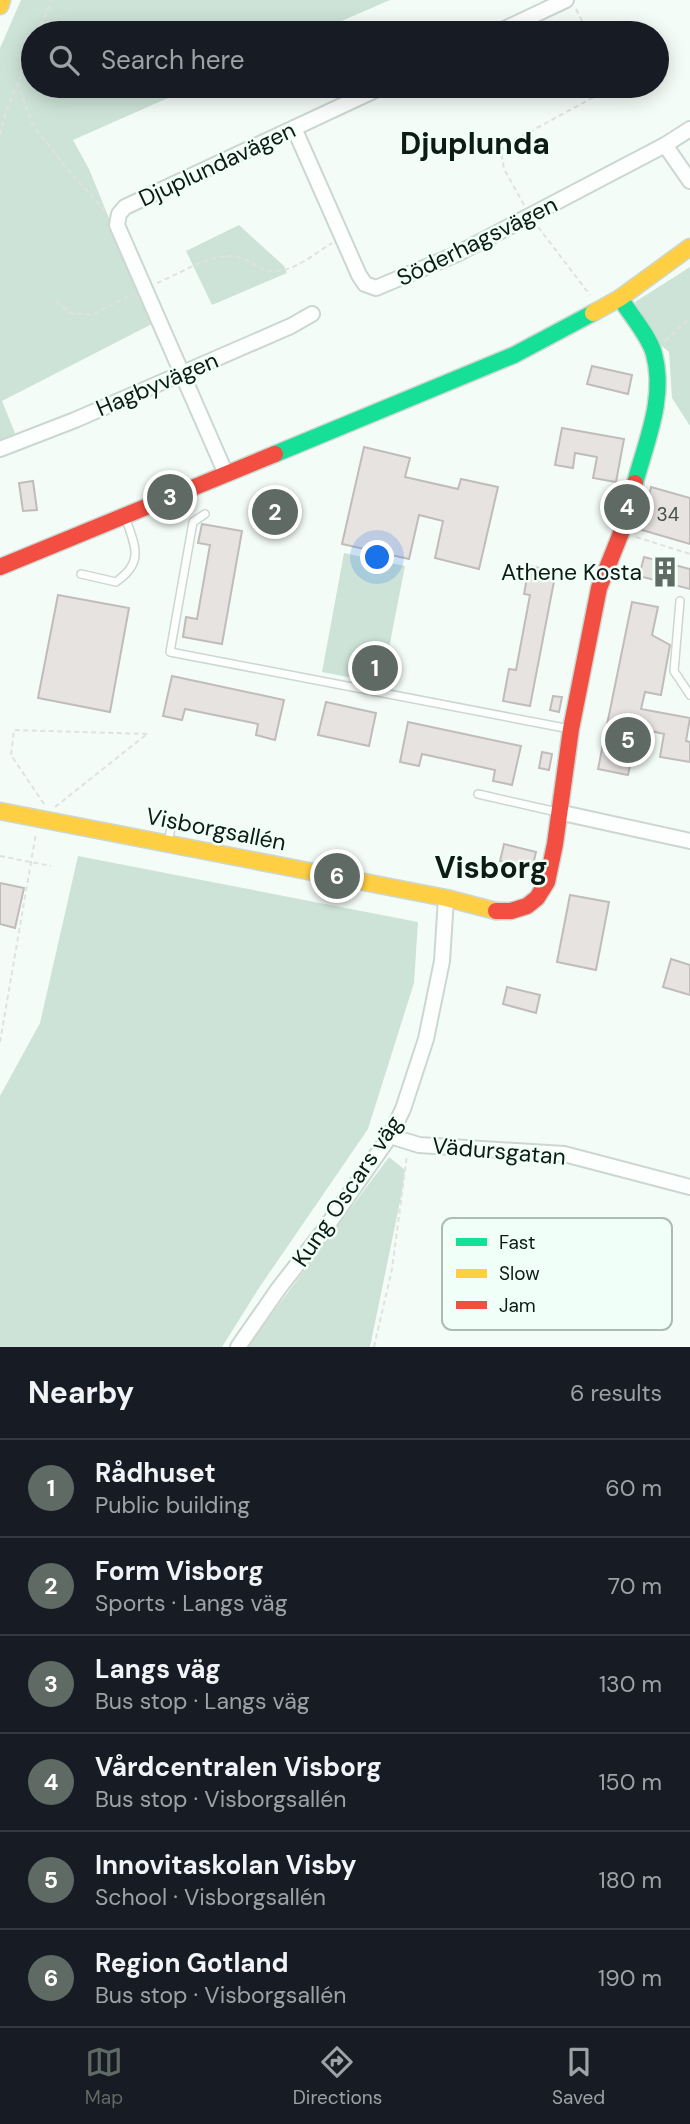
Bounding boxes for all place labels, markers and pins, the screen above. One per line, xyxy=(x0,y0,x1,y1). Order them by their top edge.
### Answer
pin: 3 xyxy=(147,471,193,523)
pin: 4 xyxy=(604,481,650,533)
pin: 2 xyxy=(252,486,298,538)
building icon: Athene Kosta xyxy=(648,555,682,589)
place label: Athene Kosta xyxy=(501,557,642,587)
pin: 1 xyxy=(352,642,398,694)
pin: 5 xyxy=(605,714,651,766)
pin: 6 xyxy=(314,850,360,902)

